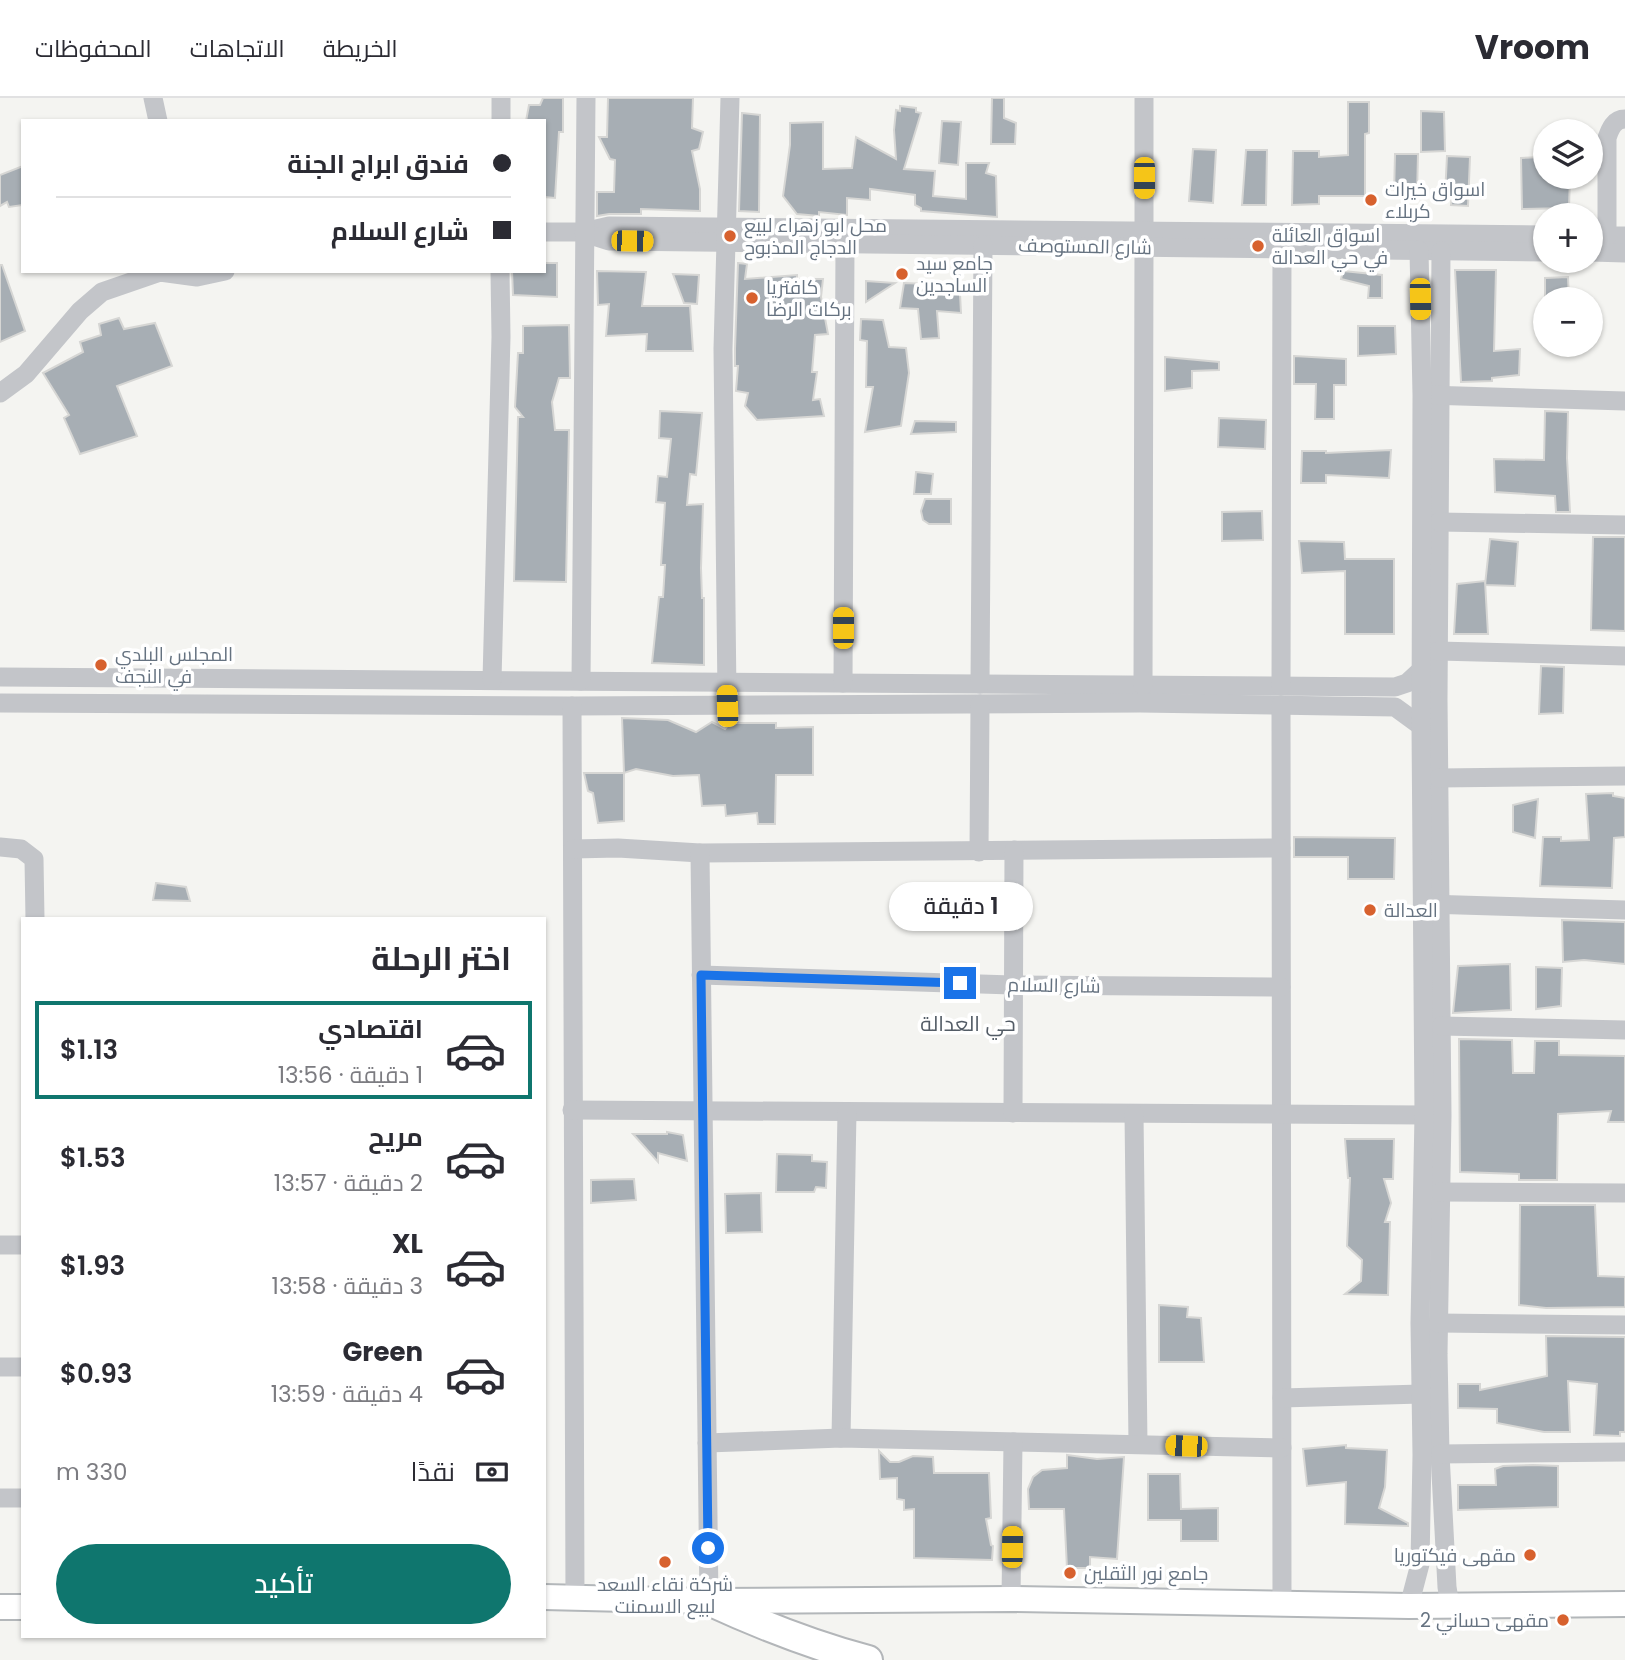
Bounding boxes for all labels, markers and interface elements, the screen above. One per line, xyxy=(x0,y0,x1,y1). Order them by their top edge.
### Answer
text: Vroom xyxy=(1475,24,1590,71)
text: المحفوظات xyxy=(35,32,152,65)
text: الاتجاهات xyxy=(190,32,285,65)
text: الخريطة xyxy=(323,32,398,65)
map controls xyxy=(1533,119,1603,357)
button: layers xyxy=(1533,119,1603,189)
text: فندق ابراج الجنة xyxy=(287,146,469,182)
car xyxy=(1134,157,1155,199)
place label: اسواق خيرات كربلاء xyxy=(1385,176,1485,225)
marker: اسواق خيرات كربلاء xyxy=(1363,192,1379,208)
button: + xyxy=(1533,203,1603,273)
place label: محل ابو زهراء لبيع الدجاج المذبوح xyxy=(744,212,887,261)
text: شارع السلام xyxy=(331,213,469,249)
place label: اسواق العائلة في حي العدالة xyxy=(1272,222,1388,272)
marker: محل ابو زهراء لبيع الدجاج المذبوح xyxy=(722,228,738,244)
car xyxy=(611,230,654,252)
street label: شارع المستوصف xyxy=(1018,232,1152,261)
marker: اسواق العائلة في حي العدالة xyxy=(1250,238,1266,254)
place label: جامع سيد الساجدين xyxy=(916,250,993,299)
marker: جامع سيد الساجدين xyxy=(894,266,910,282)
place label: كافتريا بركات الرضا xyxy=(766,274,852,323)
car xyxy=(1410,278,1431,320)
button: − xyxy=(1533,287,1603,357)
marker: كافتريا بركات الرضا xyxy=(744,290,760,306)
car xyxy=(833,607,854,649)
place label: المجلس البلدي في النجف xyxy=(115,641,233,691)
marker: المجلس البلدي في النجف xyxy=(93,657,109,673)
car xyxy=(716,685,739,727)
callout: 1 دقيقة xyxy=(888,882,1032,930)
text: 1 دقيقة xyxy=(923,890,999,922)
place label: العدالة xyxy=(1384,897,1438,924)
marker: العدالة xyxy=(1362,902,1378,918)
text: اختر الرحلة xyxy=(371,936,511,981)
route end xyxy=(944,967,976,999)
street label: شارع السلام xyxy=(1007,971,1101,1000)
district label: حي العدالة xyxy=(920,1009,1016,1040)
text: اقتصادي xyxy=(318,1011,423,1047)
icon: car xyxy=(444,1019,507,1082)
text: $1.13 xyxy=(60,1032,118,1068)
text: 1 دقيقة · 13:56 xyxy=(278,1059,423,1091)
text: مريح xyxy=(368,1119,423,1155)
icon: car xyxy=(444,1127,507,1190)
text: $1.53 xyxy=(60,1140,126,1176)
text: 2 دقيقة · 13:57 xyxy=(274,1167,423,1199)
text: XL xyxy=(392,1226,423,1262)
icon: car xyxy=(444,1235,507,1298)
text: $1.93 xyxy=(60,1248,125,1284)
text: 3 دقيقة · 13:58 xyxy=(272,1270,423,1302)
text: Green xyxy=(343,1334,423,1370)
icon: car xyxy=(444,1343,507,1406)
text: $0.93 xyxy=(60,1356,132,1392)
text: 4 دقيقة · 13:59 xyxy=(271,1378,423,1410)
car xyxy=(1165,1435,1208,1457)
icon: cash xyxy=(473,1453,511,1491)
text: نقدًا xyxy=(411,1454,455,1490)
text: 330 m xyxy=(56,1456,127,1488)
car xyxy=(1002,1526,1023,1568)
route start xyxy=(692,1532,724,1564)
place label: مقهى فيكتوريا xyxy=(1394,1542,1516,1569)
button: تأكيد xyxy=(56,1544,511,1624)
marker: مقهى فيكتوريا xyxy=(1522,1547,1538,1563)
marker: شركة نقاء السعد لبيع الاسمنت xyxy=(657,1554,673,1570)
place label: جامع نور الثقلين xyxy=(1084,1560,1208,1587)
marker: جامع نور الثقلين xyxy=(1062,1565,1078,1581)
place label: شركة نقاء السعد لبيع الاسمنت xyxy=(597,1571,733,1620)
place label: مقهى حساني 2 xyxy=(1420,1607,1549,1635)
marker: مقهى حساني 2 xyxy=(1555,1612,1571,1628)

